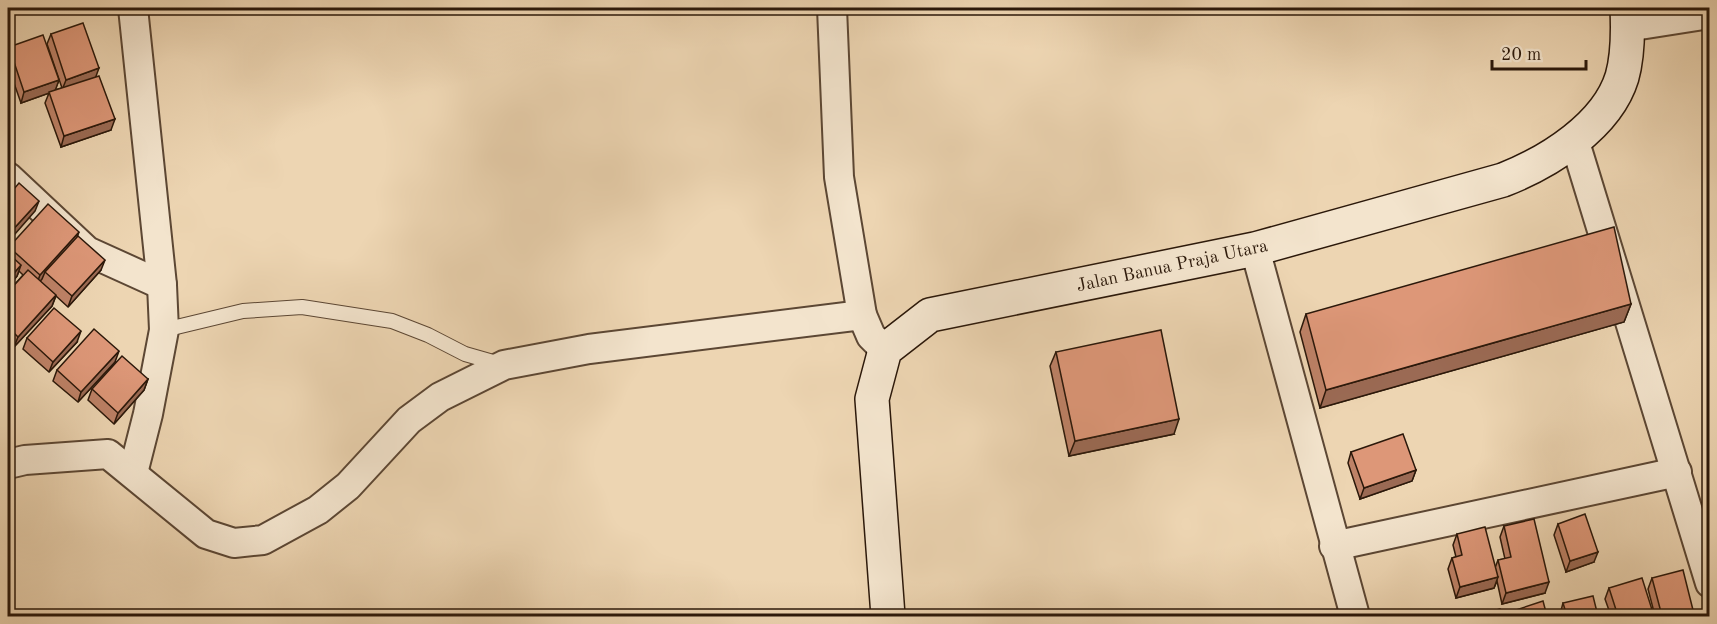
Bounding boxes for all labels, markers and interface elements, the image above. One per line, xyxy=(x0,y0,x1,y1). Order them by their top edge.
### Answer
scale bar xyxy=(1492,33,1586,71)
text: 20 m xyxy=(1501,46,1541,64)
street label: Jalan Banua Praja Utara xyxy=(1075,237,1270,295)

